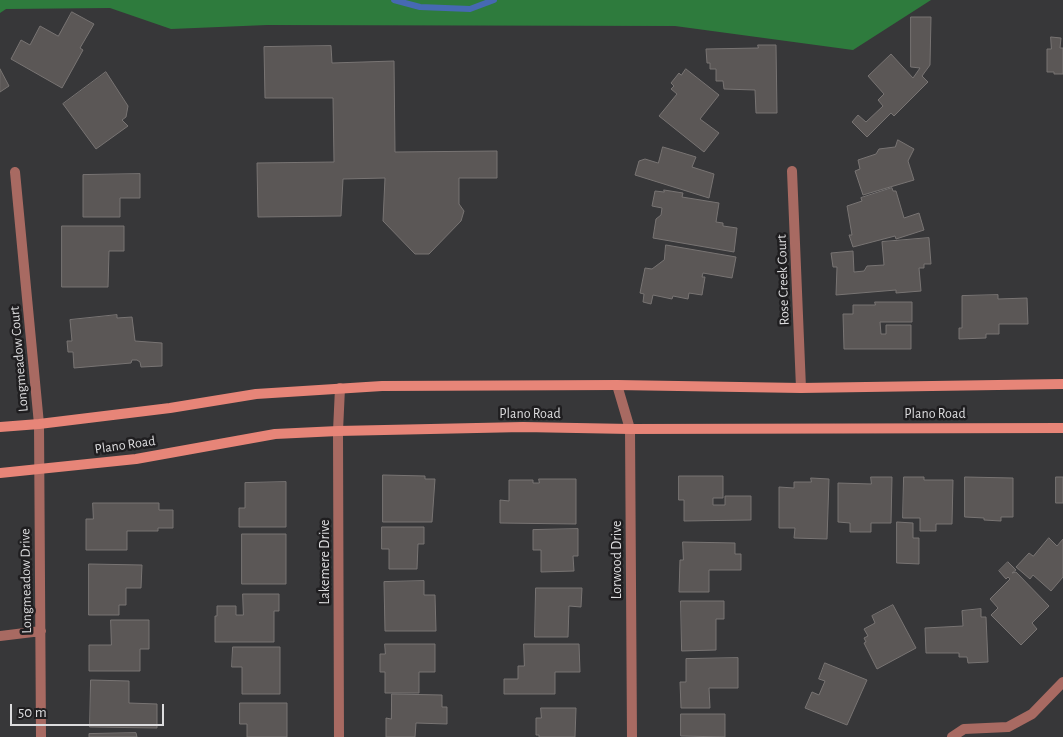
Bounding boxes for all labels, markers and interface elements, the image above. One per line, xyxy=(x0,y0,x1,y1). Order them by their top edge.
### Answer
street label: Rose Creek Court xyxy=(773,234,793,326)
street label: Longmeadow Court xyxy=(6,305,32,413)
street label: Plano Road xyxy=(499,406,561,422)
street label: Plano Road xyxy=(904,406,966,422)
street label: Plano Road xyxy=(93,432,157,458)
street label: Lakemere Drive xyxy=(317,520,333,604)
street label: Lorwood Drive xyxy=(609,521,625,599)
street label: Longmeadow Drive xyxy=(17,528,35,634)
scale bar xyxy=(12,694,166,726)
text: 50 m xyxy=(18,705,47,720)

